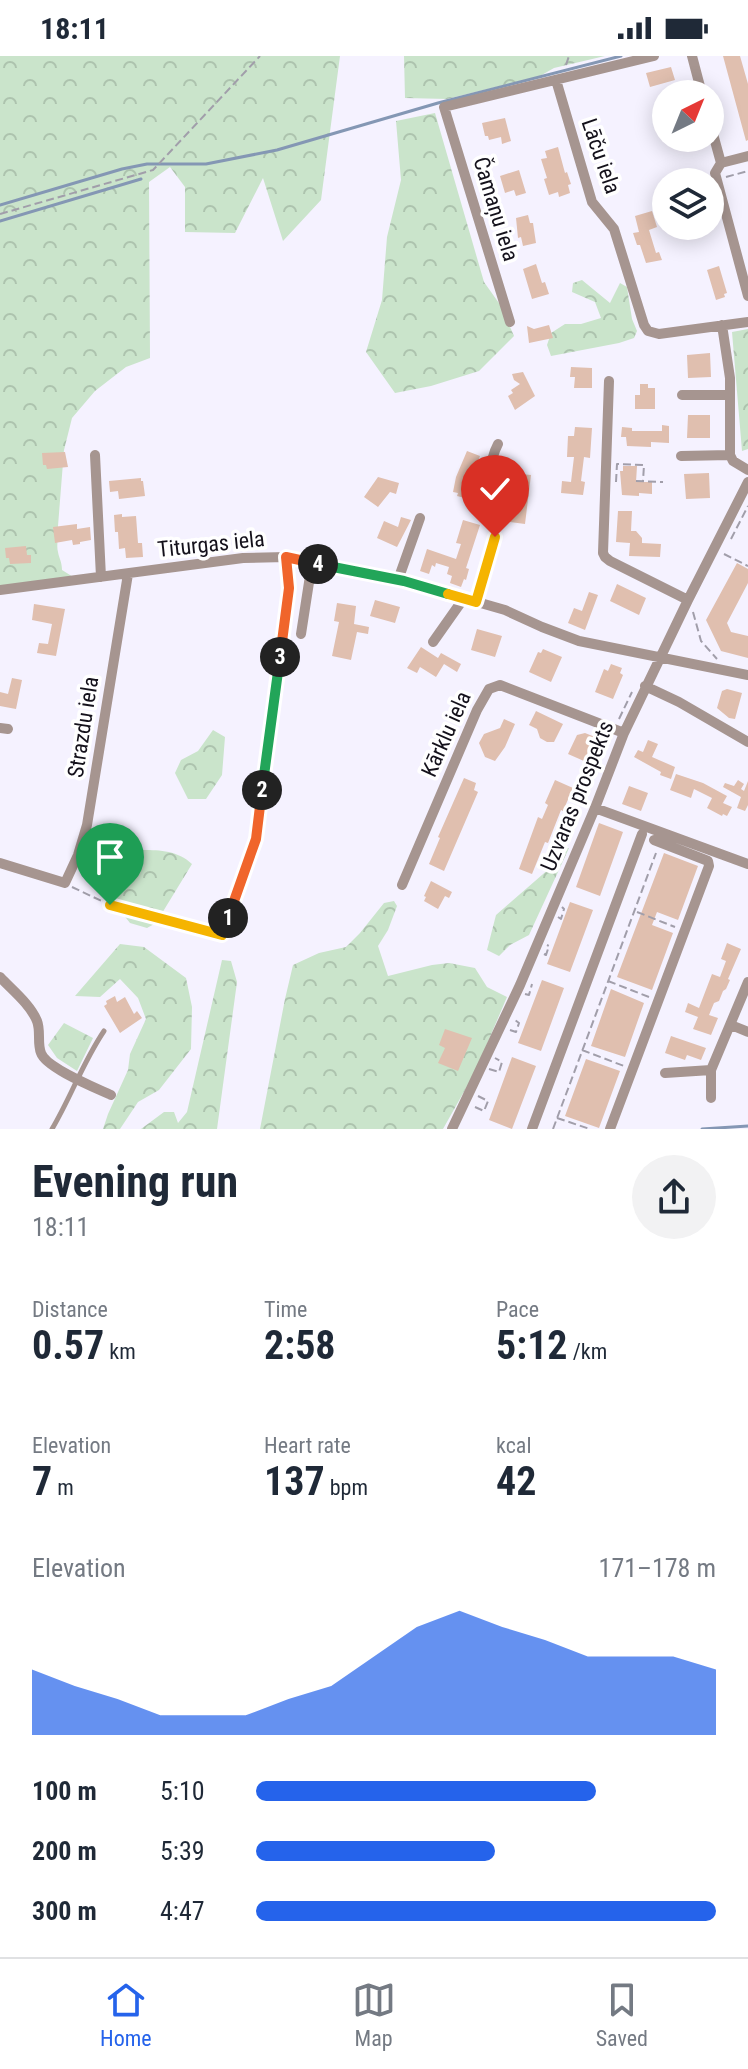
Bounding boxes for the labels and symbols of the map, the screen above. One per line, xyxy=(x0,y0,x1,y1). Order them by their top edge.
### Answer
north arrow xyxy=(652,80,724,152)
street label: Lāču iela xyxy=(577,115,625,197)
street label: Čamaņu iela xyxy=(467,154,525,264)
pin xyxy=(461,455,529,537)
street label: Titurgas iela xyxy=(156,526,266,562)
pin: 4 xyxy=(298,544,338,584)
pin: 3 xyxy=(260,637,300,677)
street label: Strazdu iela xyxy=(63,675,103,779)
street label: Kārklu iela xyxy=(416,687,476,781)
street label: Uzvaras prospekts xyxy=(535,717,619,875)
pin: 2 xyxy=(242,770,282,810)
pin xyxy=(76,823,144,905)
pin: 1 xyxy=(208,898,248,938)

